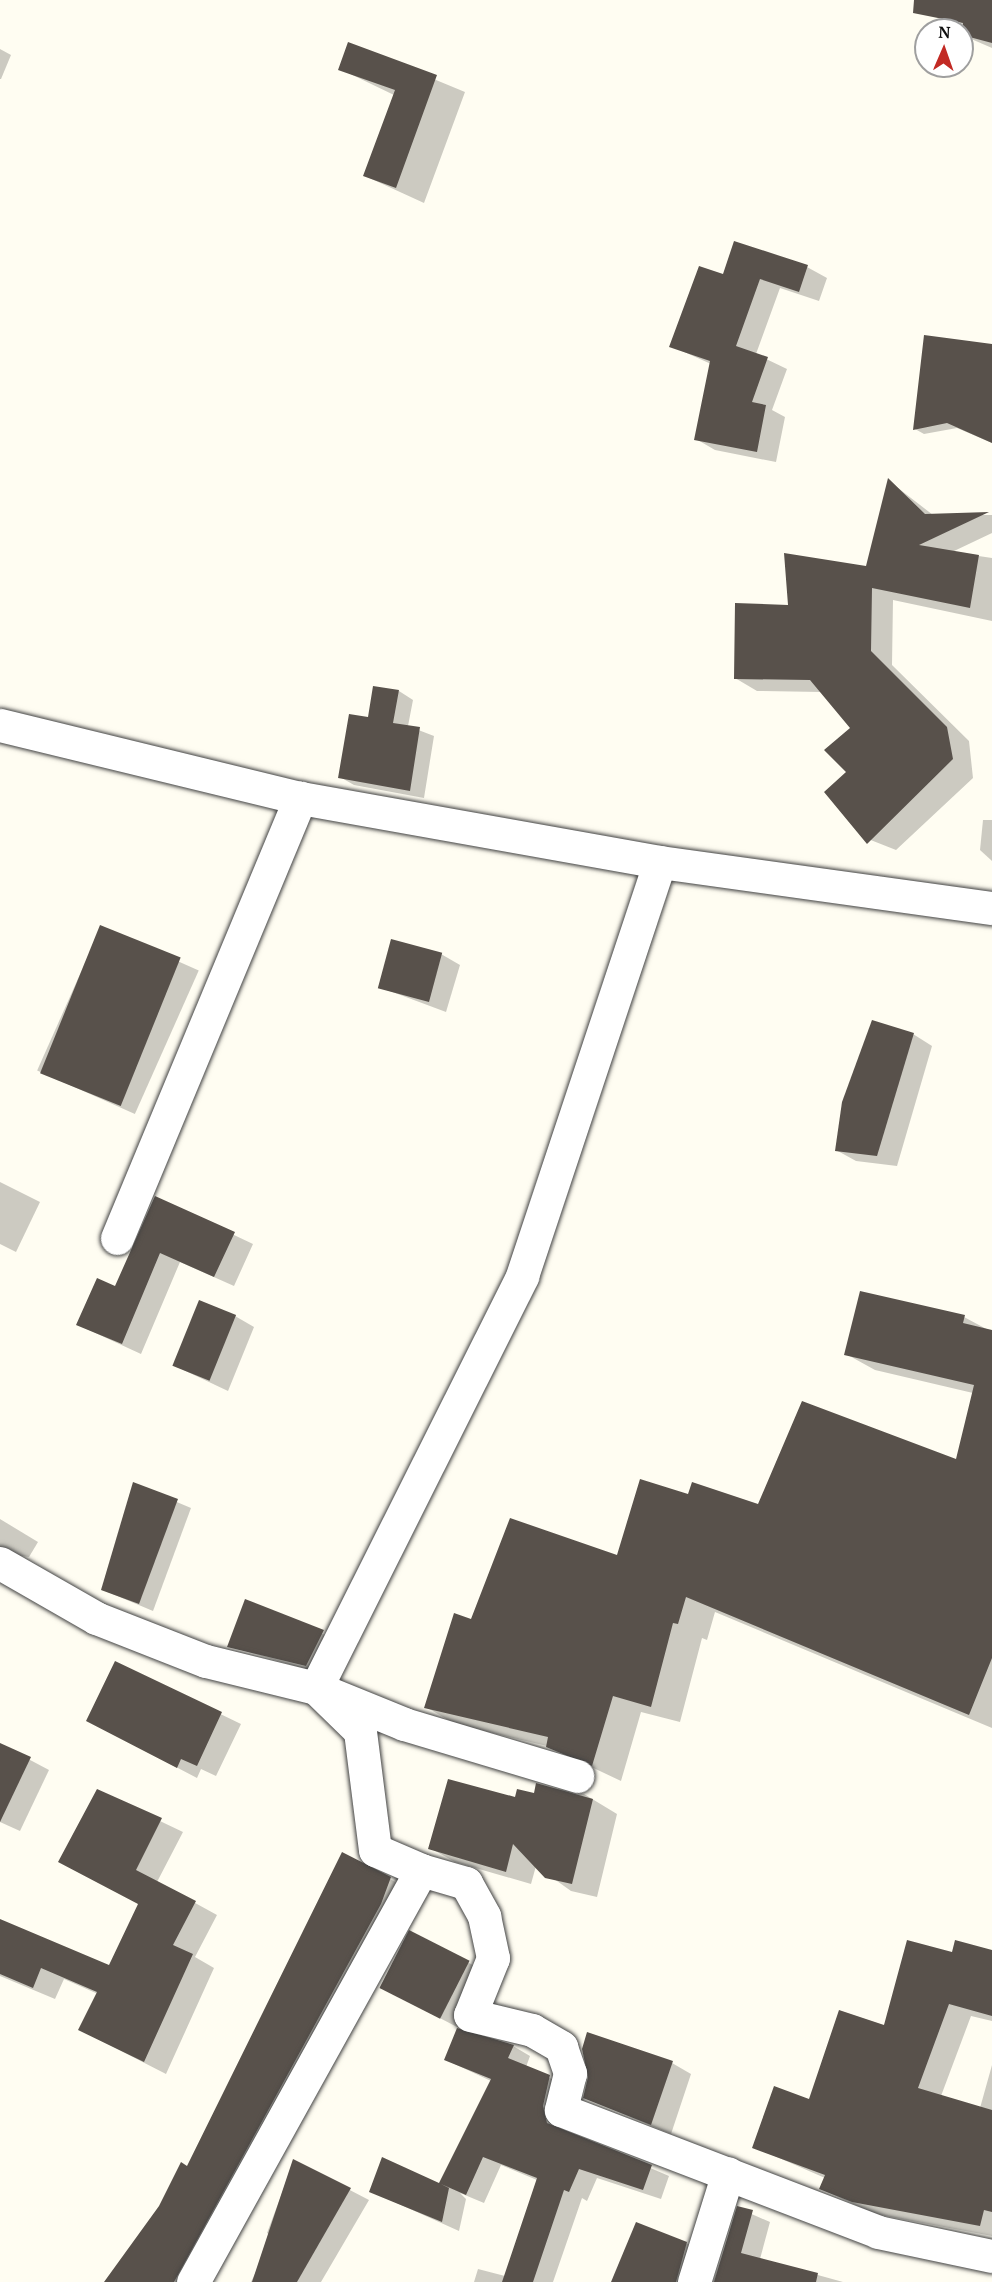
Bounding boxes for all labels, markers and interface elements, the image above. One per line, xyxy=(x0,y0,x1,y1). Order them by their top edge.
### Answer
north arrow xyxy=(914,18,974,78)
text: N xyxy=(938,21,951,43)

